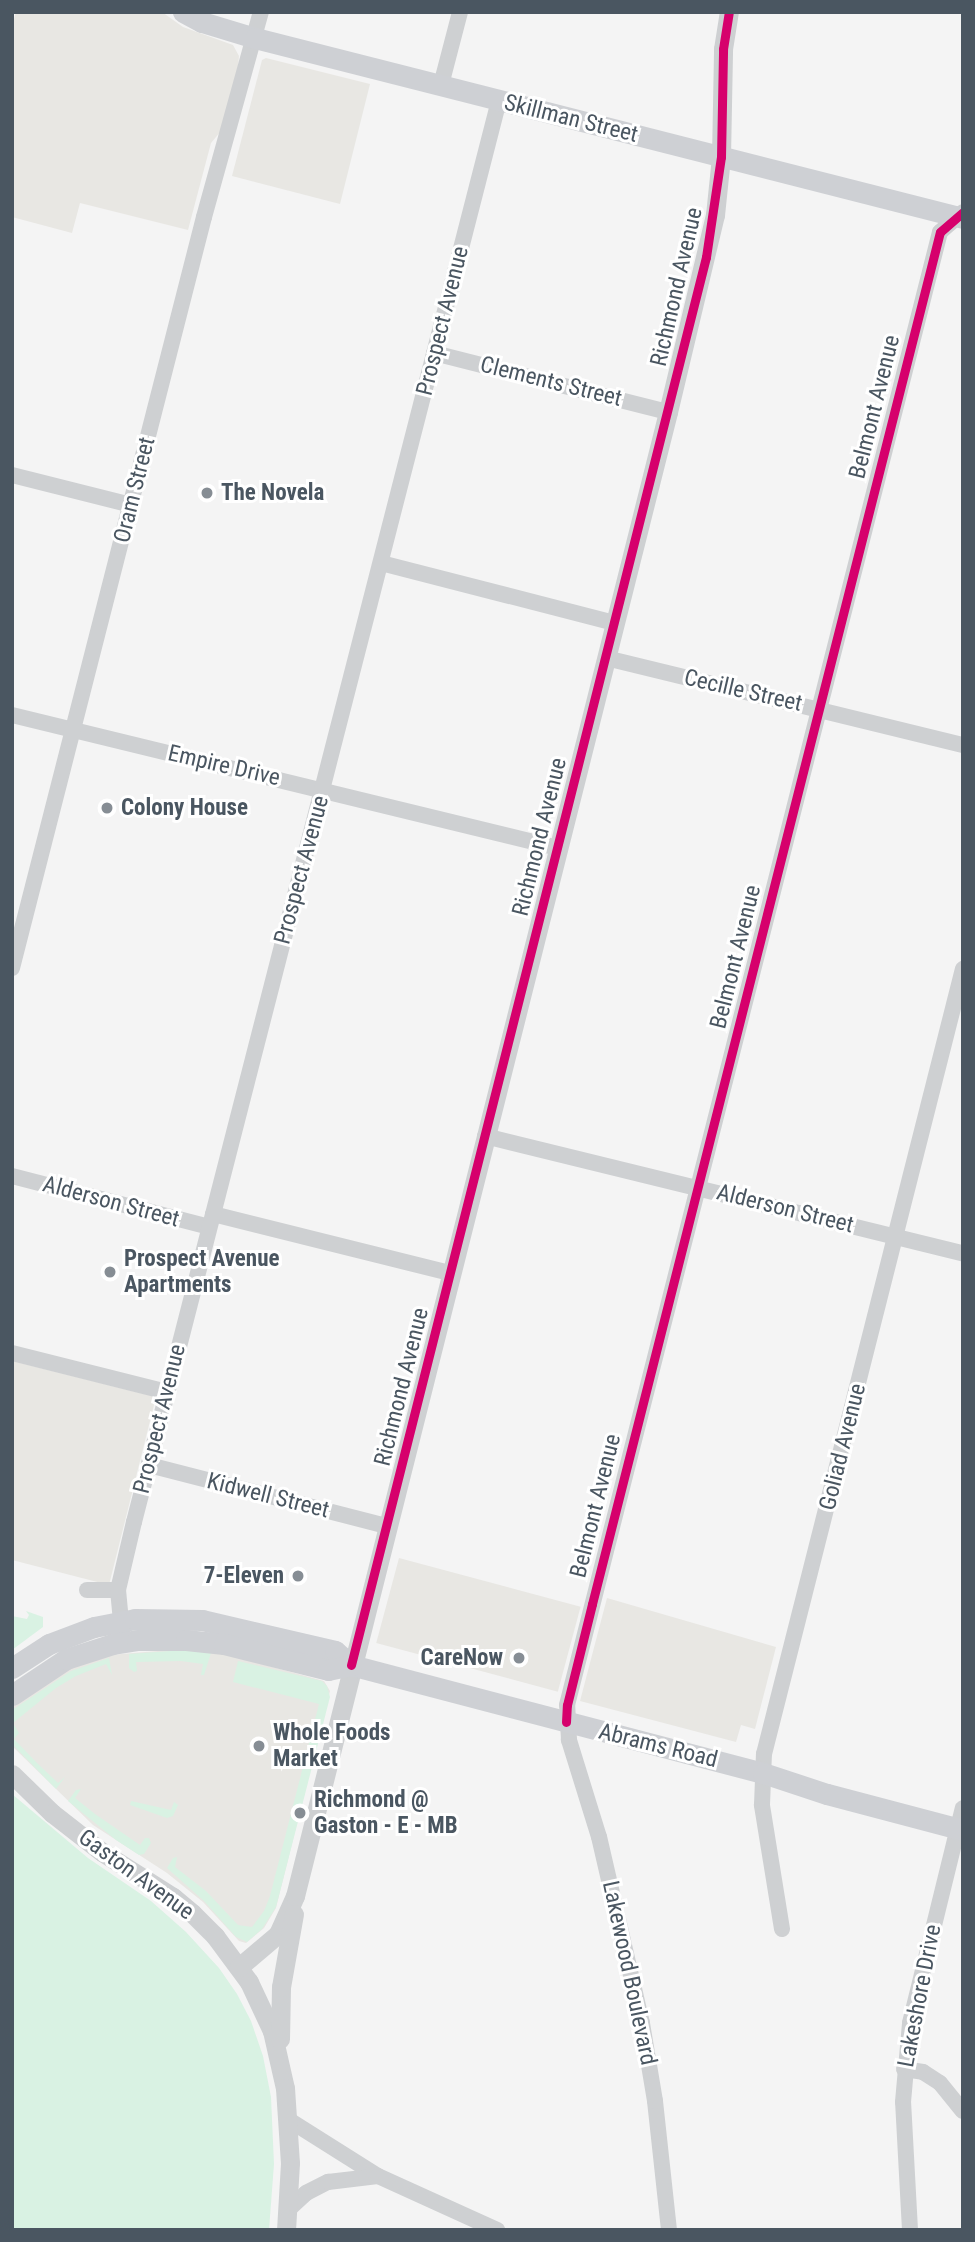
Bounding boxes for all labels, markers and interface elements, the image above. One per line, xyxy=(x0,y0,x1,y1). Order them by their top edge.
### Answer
street label: Skillman Street xyxy=(501,89,641,149)
street label: Richmond Avenue xyxy=(645,205,709,369)
street label: Prospect Avenue xyxy=(411,244,475,398)
street label: Belmont Avenue xyxy=(844,332,906,482)
street label: Clements Street xyxy=(477,351,625,413)
street label: Oram Street xyxy=(109,434,161,546)
place label: The Novela xyxy=(221,479,324,507)
marker: The Novela xyxy=(199,485,215,501)
street label: Cecille Street xyxy=(681,664,805,718)
street label: Empire Drive xyxy=(165,740,283,792)
street label: Richmond Avenue xyxy=(507,755,573,919)
street label: Prospect Avenue xyxy=(269,793,335,947)
place label: Colony House xyxy=(121,794,248,822)
marker: Colony House xyxy=(99,800,115,816)
street label: Belmont Avenue xyxy=(705,882,767,1032)
street label: Alderson Street xyxy=(40,1171,182,1233)
street label: Alderson Street xyxy=(714,1179,856,1239)
place label: Prospect Avenue Apartments xyxy=(124,1245,279,1299)
marker: Prospect Avenue Apartments xyxy=(102,1264,118,1280)
street label: Richmond Avenue xyxy=(369,1305,435,1469)
street label: Prospect Avenue xyxy=(128,1342,192,1496)
street label: Goliad Avenue xyxy=(814,1381,872,1513)
street label: Belmont Avenue xyxy=(565,1431,627,1581)
street label: Kidwell Street xyxy=(204,1468,332,1524)
place label: 7-Eleven xyxy=(204,1562,284,1590)
marker: 7-Eleven xyxy=(290,1568,306,1584)
place label: CareNow xyxy=(421,1644,503,1672)
marker: CareNow xyxy=(509,1648,529,1668)
street label: Abrams Road xyxy=(596,1718,720,1774)
place label: Whole Foods Market xyxy=(273,1719,391,1773)
marker: Whole Foods Market xyxy=(251,1738,267,1754)
place label: Richmond @ Gaston - E - MB xyxy=(314,1786,458,1840)
marker: Richmond @ Gaston - E - MB xyxy=(292,1805,308,1821)
street label: Gaston Avenue xyxy=(73,1824,199,1926)
street label: Lakewood Boulevard xyxy=(596,1878,662,2068)
street label: Lakeshore Drive xyxy=(893,1922,947,2070)

